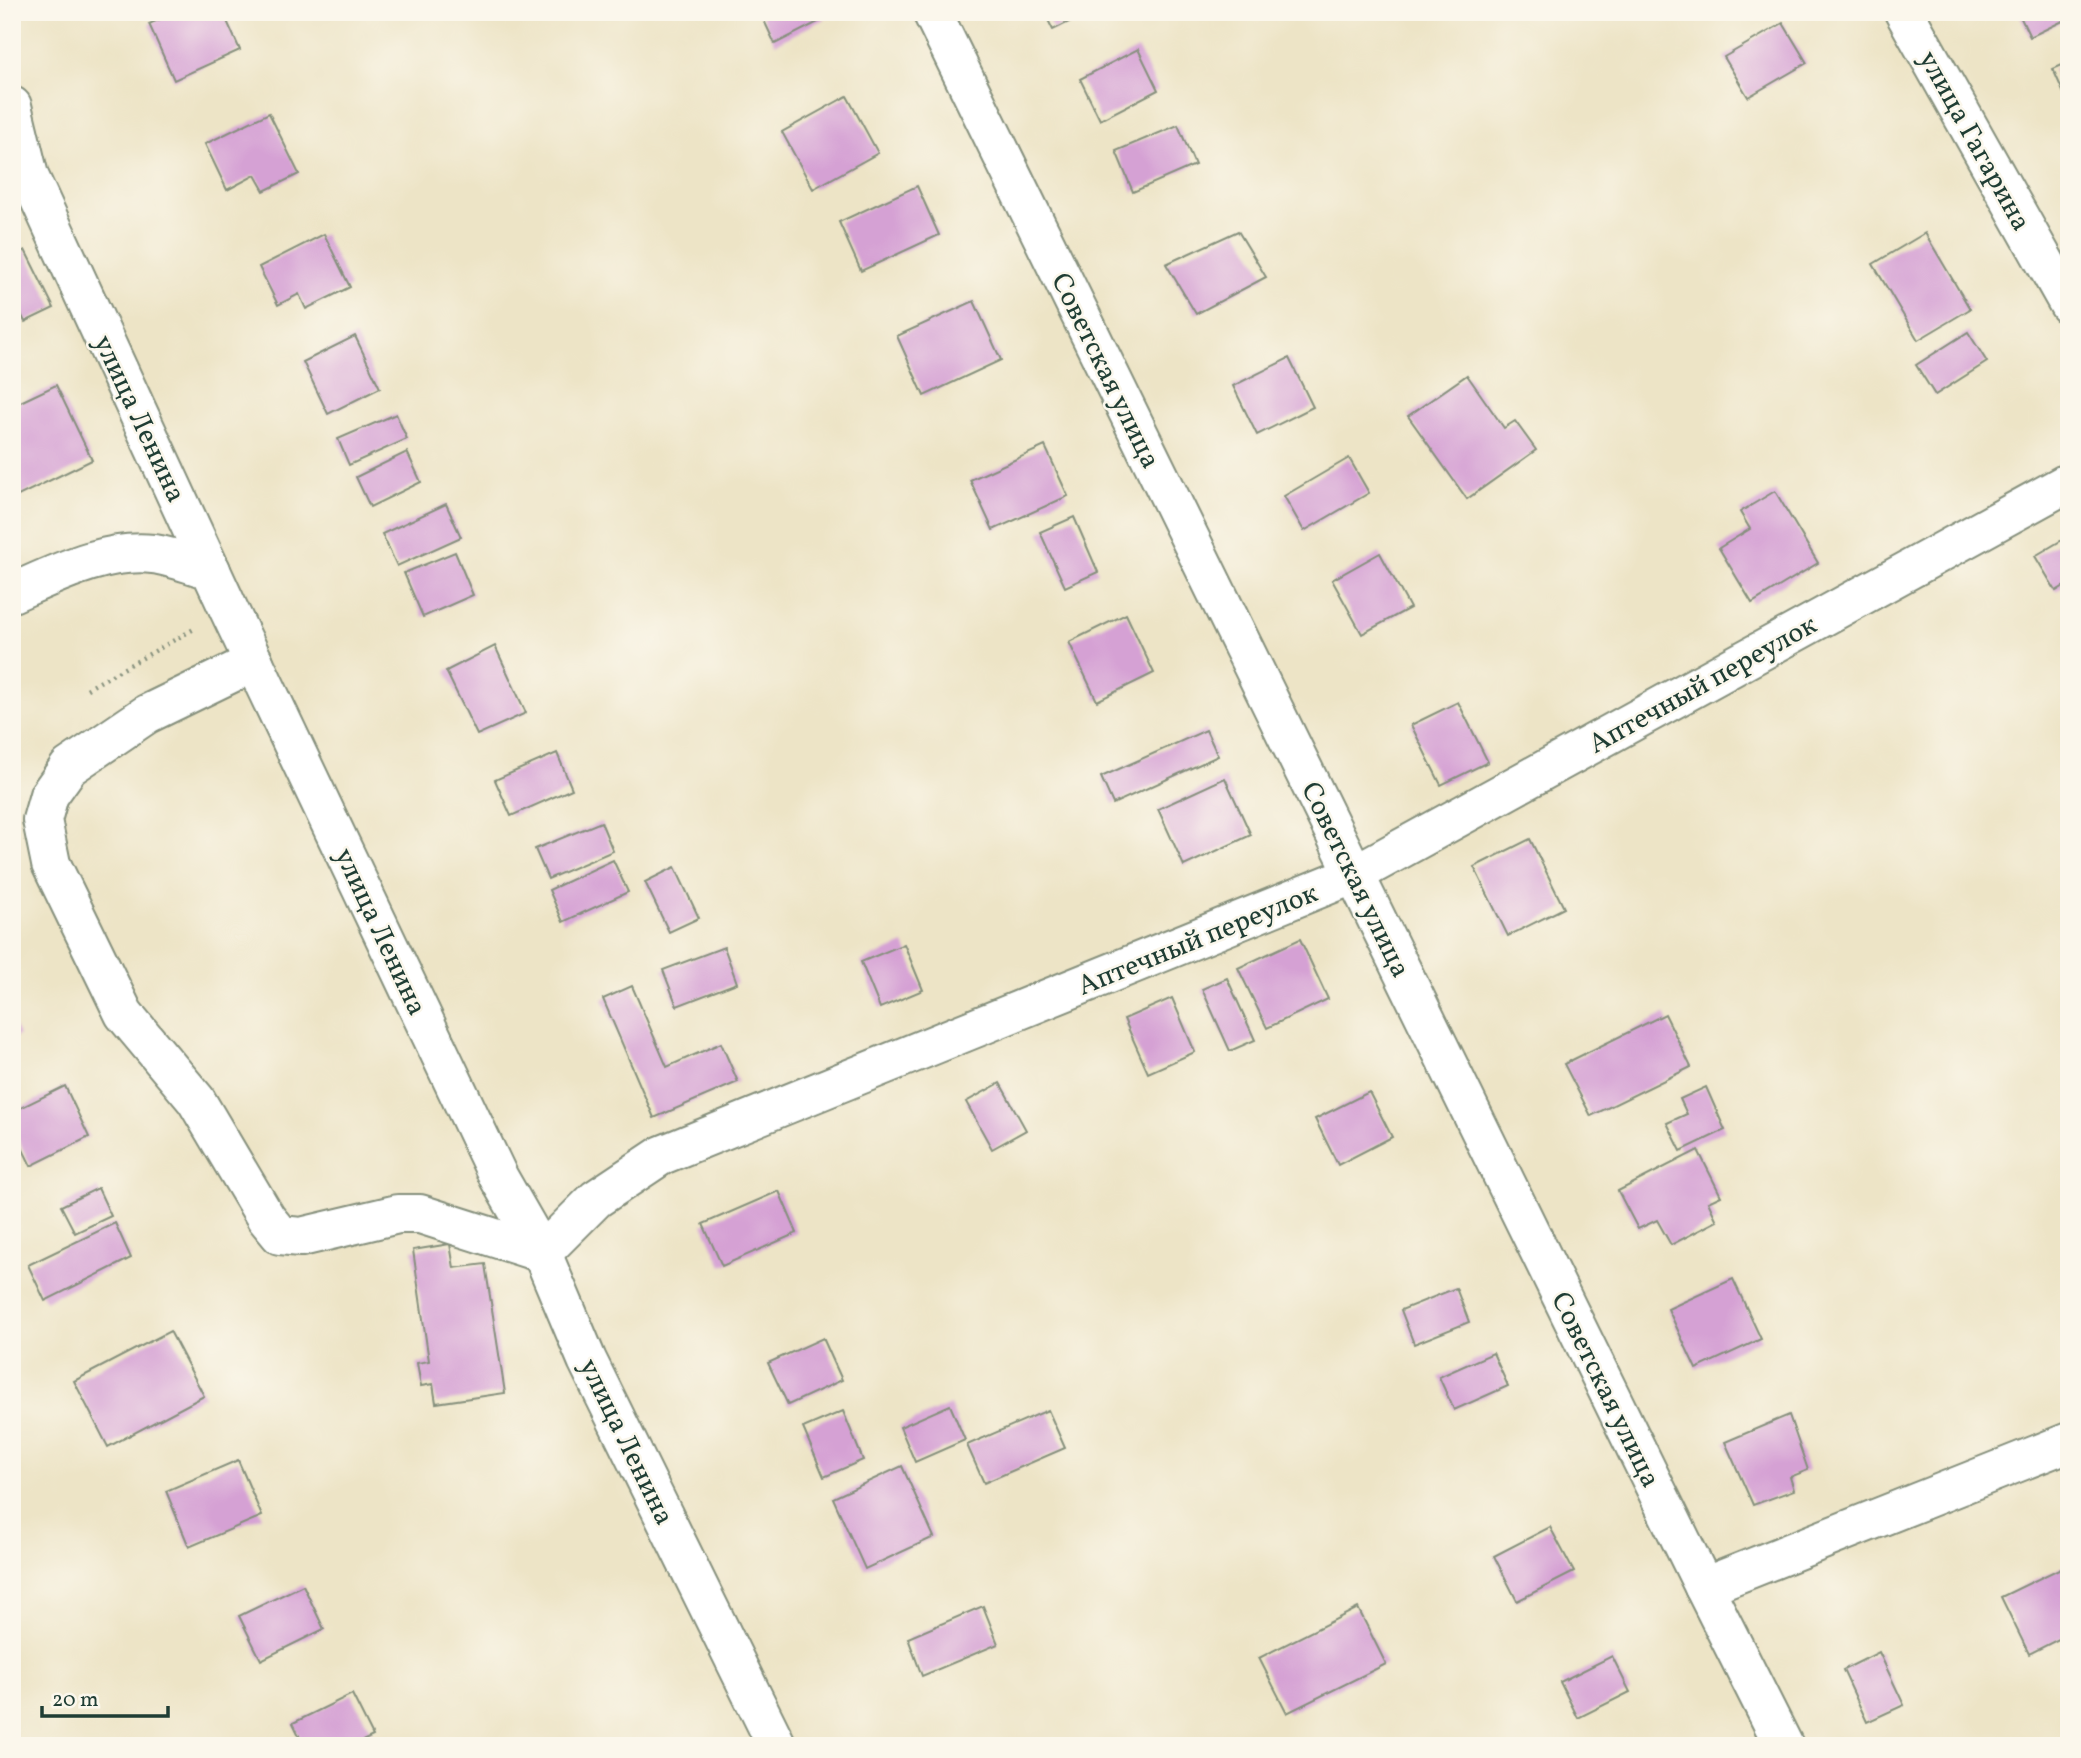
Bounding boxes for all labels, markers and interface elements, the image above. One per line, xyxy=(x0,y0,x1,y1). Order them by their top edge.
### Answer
street label: улица Гагарина xyxy=(1908,44,2040,239)
street label: Советская улица xyxy=(1040,267,1169,475)
street label: улица Ленина xyxy=(83,329,195,509)
street label: Аптечный переулок xyxy=(1582,606,1825,764)
street label: Советская улица xyxy=(1290,776,1419,984)
street label: улица Ленина xyxy=(324,842,436,1022)
street label: Аптечный переулок xyxy=(1072,874,1324,1006)
street label: Советская улица xyxy=(1540,1286,1669,1494)
street label: улица Ленина xyxy=(569,1352,683,1532)
scale bar xyxy=(42,1674,168,1718)
text: 20 m xyxy=(52,1686,98,1715)

